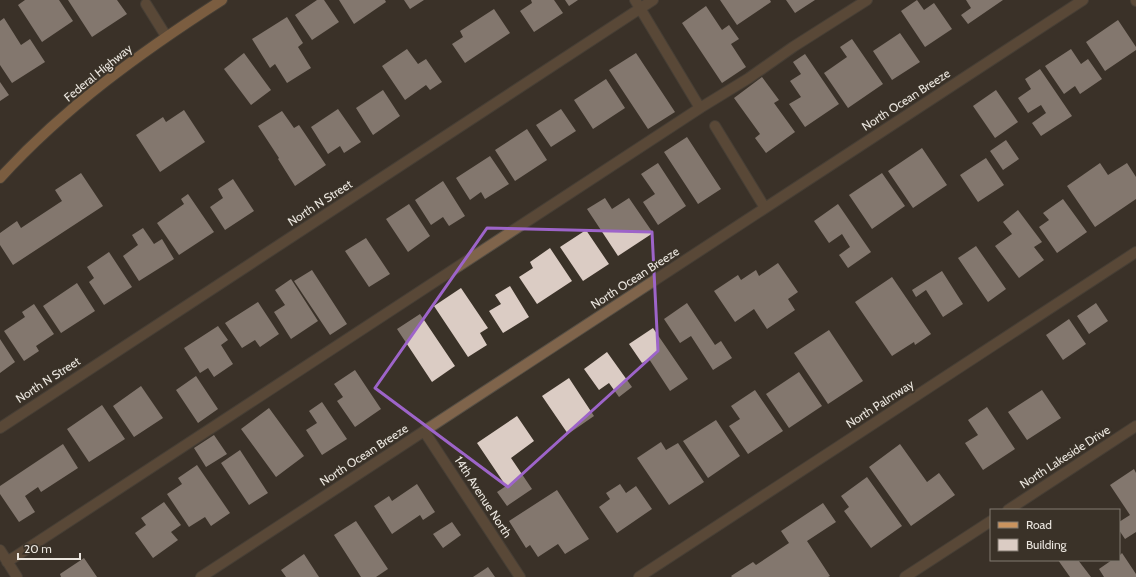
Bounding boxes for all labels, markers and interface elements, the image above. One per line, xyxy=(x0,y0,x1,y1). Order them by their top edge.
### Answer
street label: Federal Highway xyxy=(61,41,135,105)
street label: North Ocean Breeze xyxy=(859,65,953,134)
street label: North N Street xyxy=(285,176,355,229)
street label: North Ocean Breeze xyxy=(588,243,682,312)
street label: North N Street xyxy=(13,353,83,406)
street label: North Palmway xyxy=(843,376,916,431)
street label: North Ocean Breeze xyxy=(317,420,411,489)
street label: North Lakeside Drive xyxy=(1017,422,1113,491)
street label: 14th Avenue North xyxy=(452,453,515,540)
legend xyxy=(990,509,1120,561)
text: Road xyxy=(1026,517,1052,532)
scale bar xyxy=(18,535,80,561)
text: Building xyxy=(1026,537,1068,552)
text: 20 m xyxy=(24,541,52,556)

